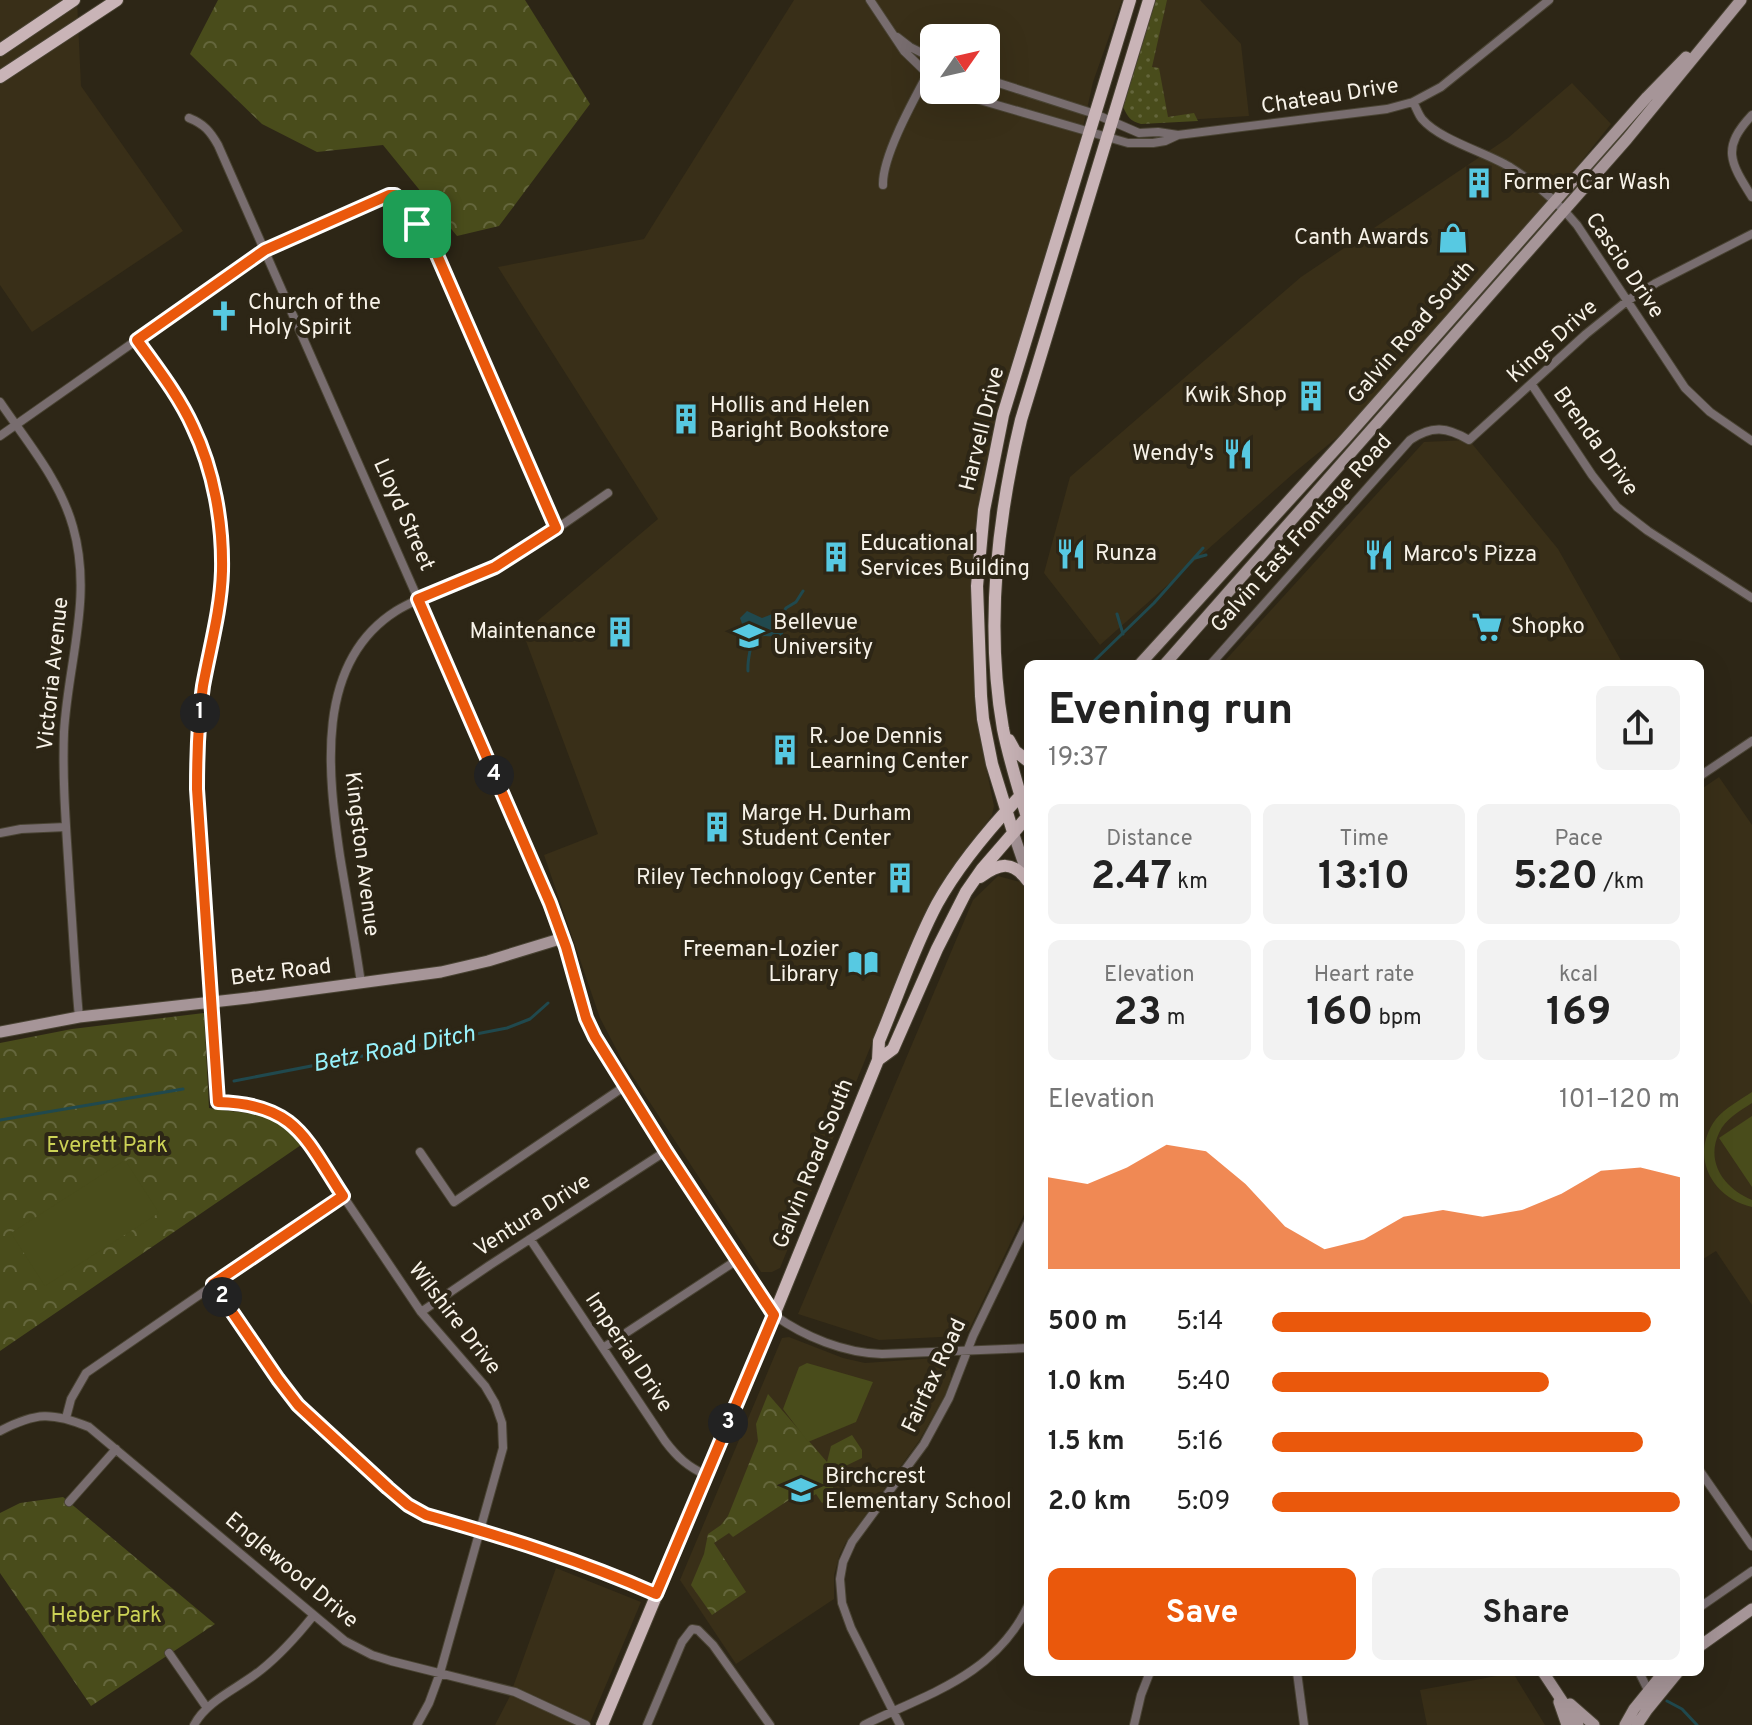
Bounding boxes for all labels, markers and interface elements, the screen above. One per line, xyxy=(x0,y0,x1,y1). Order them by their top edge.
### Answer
north arrow xyxy=(920,24,1000,104)
map controls xyxy=(920,24,1000,104)
street label: Chateau Drive xyxy=(1259,73,1401,121)
building icon: Former Car Wash xyxy=(1462,166,1496,200)
place label: Former Car Wash xyxy=(1503,170,1671,197)
pin xyxy=(383,190,451,258)
icon: arrive xyxy=(395,202,439,246)
street label: Cascio Drive xyxy=(1579,208,1669,324)
shop icon: Canth Awards xyxy=(1436,221,1470,255)
place label: Canth Awards xyxy=(1294,225,1429,252)
street label: Galvin Road South xyxy=(1343,256,1481,410)
place label: Church of the Holy Spirit xyxy=(248,290,381,342)
street label: Kings Drive xyxy=(1502,294,1604,390)
church icon: Church of the Holy Spirit xyxy=(207,299,241,333)
street label: Harvell Drive xyxy=(955,364,1011,494)
building icon: Kwik Shop xyxy=(1294,379,1328,413)
street label: Brenda Drive xyxy=(1546,382,1644,502)
place label: Kwik Shop xyxy=(1185,383,1287,410)
place label: Hollis and Helen Baright Bookstore xyxy=(710,393,889,445)
building icon: Hollis and Helen Baright Bookstore xyxy=(669,402,703,436)
street label: Galvin East Frontage Road xyxy=(1206,429,1398,639)
restaurant icon: Wendy's xyxy=(1221,437,1255,471)
place label: Wendy's xyxy=(1132,441,1214,468)
street label: Lloyd Street xyxy=(366,455,440,575)
place label: Educational Services Building xyxy=(860,531,1030,583)
restaurant icon: Runza xyxy=(1054,537,1088,571)
restaurant icon: Marco's Pizza xyxy=(1362,538,1396,572)
building icon: Educational Services Building xyxy=(819,540,853,574)
place label: Runza xyxy=(1095,541,1157,568)
place label: Marco's Pizza xyxy=(1403,542,1537,569)
street label: Victoria Avenue xyxy=(33,596,75,752)
place label: Bellevue University xyxy=(773,610,873,662)
supermarket icon: Shopko xyxy=(1470,610,1504,644)
place label: Shopko xyxy=(1511,614,1585,641)
building icon: Maintenance xyxy=(603,615,637,649)
place label: Maintenance xyxy=(470,619,596,646)
school or university icon: Bellevue University xyxy=(732,619,766,653)
text: Evening run xyxy=(1048,684,1293,740)
button: share xyxy=(1596,686,1680,770)
pin: 1 xyxy=(180,693,220,733)
text: 1 xyxy=(196,699,204,726)
place label: R. Joe Dennis Learning Center xyxy=(809,724,969,776)
building icon: R. Joe Dennis Learning Center xyxy=(768,733,802,767)
text: 19:37 xyxy=(1048,742,1108,775)
pin: 4 xyxy=(474,755,514,795)
text: 4 xyxy=(487,761,501,788)
street label: Kingston Avenue xyxy=(337,770,385,938)
place label: Marge H. Durham Student Center xyxy=(741,801,912,853)
building icon: Marge H. Durham Student Center xyxy=(700,810,734,844)
text: Distance xyxy=(1106,826,1193,853)
text: Time xyxy=(1339,826,1389,853)
text: Pace xyxy=(1554,826,1603,853)
text: 2.47 xyxy=(1091,853,1172,903)
text: 13:10 xyxy=(1318,853,1410,903)
text: 5:20 xyxy=(1513,853,1598,903)
building icon: Riley Technology Center xyxy=(883,861,917,895)
place label: Riley Technology Center xyxy=(636,865,876,892)
text: km xyxy=(1172,869,1208,896)
text: /km xyxy=(1598,869,1644,896)
place label: Freeman-Lozier Library xyxy=(683,937,839,989)
library icon: Freeman-Lozier Library xyxy=(846,946,880,980)
street label: Betz Road xyxy=(229,953,333,993)
text: Elevation xyxy=(1104,962,1195,989)
text: Heart rate xyxy=(1314,962,1414,989)
text: kcal xyxy=(1559,962,1598,989)
text: 23 xyxy=(1113,989,1162,1039)
text: 160 xyxy=(1306,989,1373,1039)
text: 169 xyxy=(1546,989,1611,1039)
text: m xyxy=(1162,1005,1185,1032)
text: bpm xyxy=(1373,1005,1422,1032)
water label: Betz Road Ditch xyxy=(310,1020,478,1080)
street label: Galvin Road South xyxy=(768,1075,860,1253)
text: Elevation xyxy=(1048,1084,1155,1117)
text: 101–120 m xyxy=(1559,1084,1680,1117)
park label: Everett Park xyxy=(46,1133,168,1160)
street label: Ventura Drive xyxy=(470,1168,596,1264)
street label: Wilshire Drive xyxy=(402,1257,506,1381)
pin: 2 xyxy=(202,1277,242,1317)
text: 2 xyxy=(215,1283,229,1310)
street label: Imperial Drive xyxy=(578,1288,678,1418)
text: 500 m xyxy=(1048,1306,1127,1339)
text: 5:14 xyxy=(1176,1306,1223,1339)
street label: Fairfax Road xyxy=(897,1314,973,1438)
text: 1.0 km xyxy=(1048,1366,1126,1399)
text: 5:40 xyxy=(1176,1366,1231,1399)
pin: 3 xyxy=(708,1403,748,1443)
text: 3 xyxy=(721,1409,735,1436)
text: 1.5 km xyxy=(1048,1426,1125,1459)
text: 5:16 xyxy=(1176,1426,1223,1459)
place label: Birchcrest Elementary School xyxy=(825,1464,1012,1516)
school or university icon: Birchcrest Elementary School xyxy=(784,1473,818,1507)
text: 2.0 km xyxy=(1048,1486,1131,1519)
text: 5:09 xyxy=(1176,1486,1230,1519)
street label: Englewood Drive xyxy=(219,1507,363,1635)
button: Save xyxy=(1048,1568,1356,1660)
button: Share xyxy=(1372,1568,1680,1660)
park label: Heber Park xyxy=(50,1603,162,1630)

